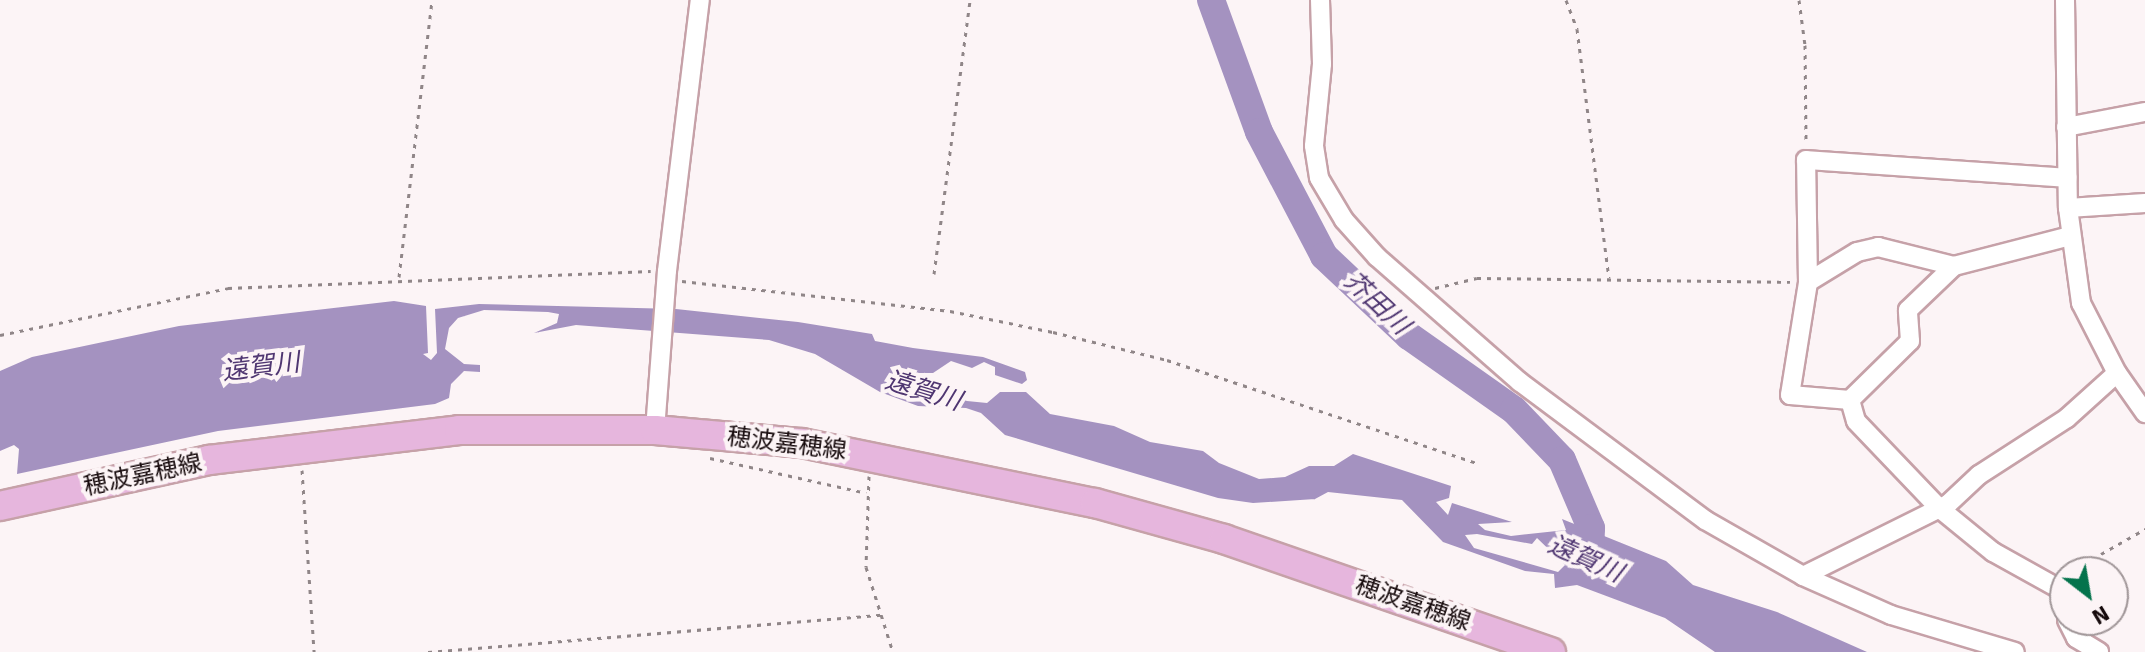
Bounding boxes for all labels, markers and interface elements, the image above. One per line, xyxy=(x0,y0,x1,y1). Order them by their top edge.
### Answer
water label: 芥田川 xyxy=(1337,266,1415,342)
water label: 遠賀川 xyxy=(220,348,302,388)
water label: 遠賀川 xyxy=(881,366,965,418)
street label: 穂波嘉穂線 xyxy=(726,422,848,466)
street label: 穂波嘉穂線 xyxy=(81,448,205,502)
water label: 遠賀川 xyxy=(1543,530,1627,590)
north arrow xyxy=(2049,556,2129,636)
street label: 穂波嘉穂線 xyxy=(1352,571,1474,637)
text: N xyxy=(2087,600,2114,631)

